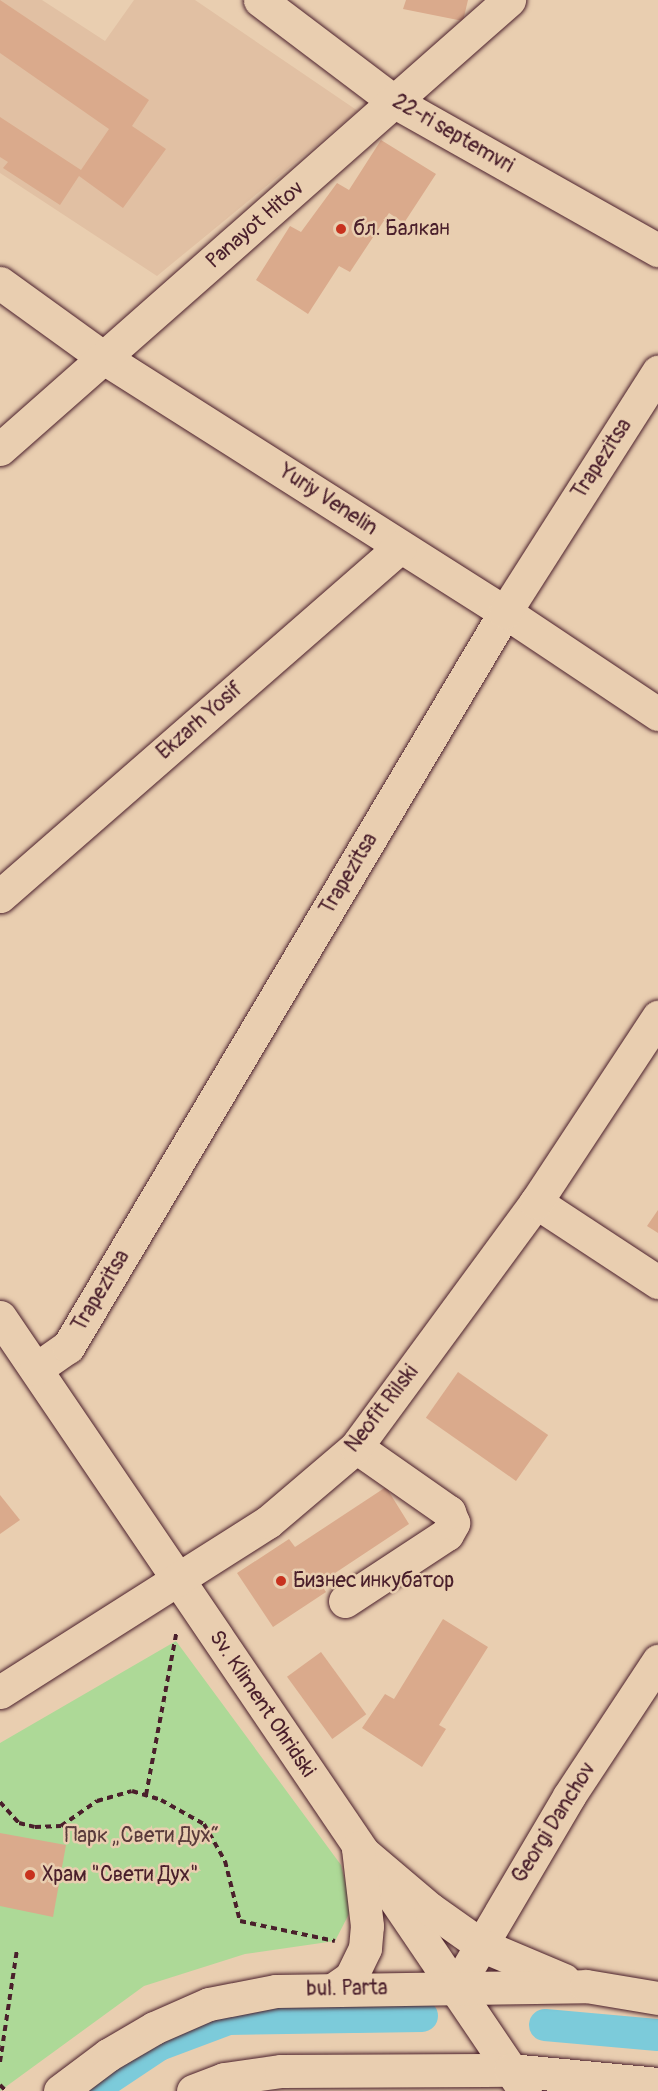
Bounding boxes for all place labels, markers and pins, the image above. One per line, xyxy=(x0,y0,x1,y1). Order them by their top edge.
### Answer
place label: бл. Балкан xyxy=(353,216,450,242)
marker: бл. Балкан xyxy=(334,222,348,236)
place label: Бизнес инкубатор xyxy=(293,1568,454,1594)
marker: Бизнес инкубатор xyxy=(274,1574,288,1588)
place label: Храм "Свети Дух" xyxy=(42,1862,199,1888)
marker: Храм "Свети Дух" xyxy=(23,1868,37,1882)

